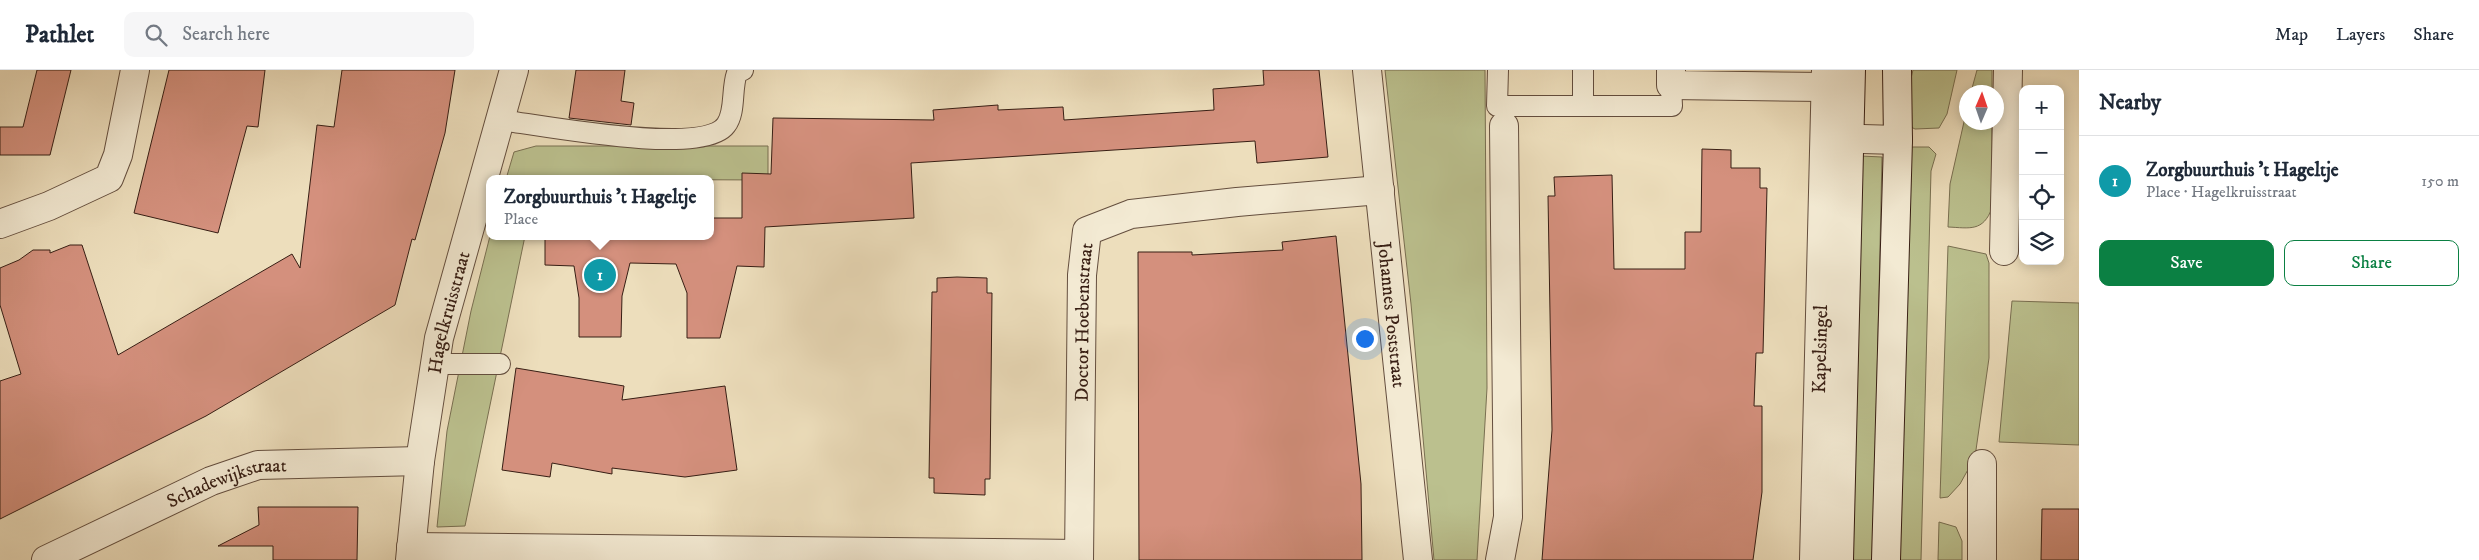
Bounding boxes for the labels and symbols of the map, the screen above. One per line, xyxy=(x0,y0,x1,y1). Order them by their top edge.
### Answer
north arrow xyxy=(1959,85,2004,130)
street label: Johannes Poststraat xyxy=(1372,239,1410,389)
street label: Doctor Hoebenstraat xyxy=(1071,241,1099,402)
street label: Hagelkruisstraat xyxy=(424,249,476,375)
pin: 1 xyxy=(584,256,616,294)
street label: Kapelsingel xyxy=(1808,304,1833,394)
your location xyxy=(1352,326,1378,352)
street label: Schadewijkstraat xyxy=(163,454,287,514)

